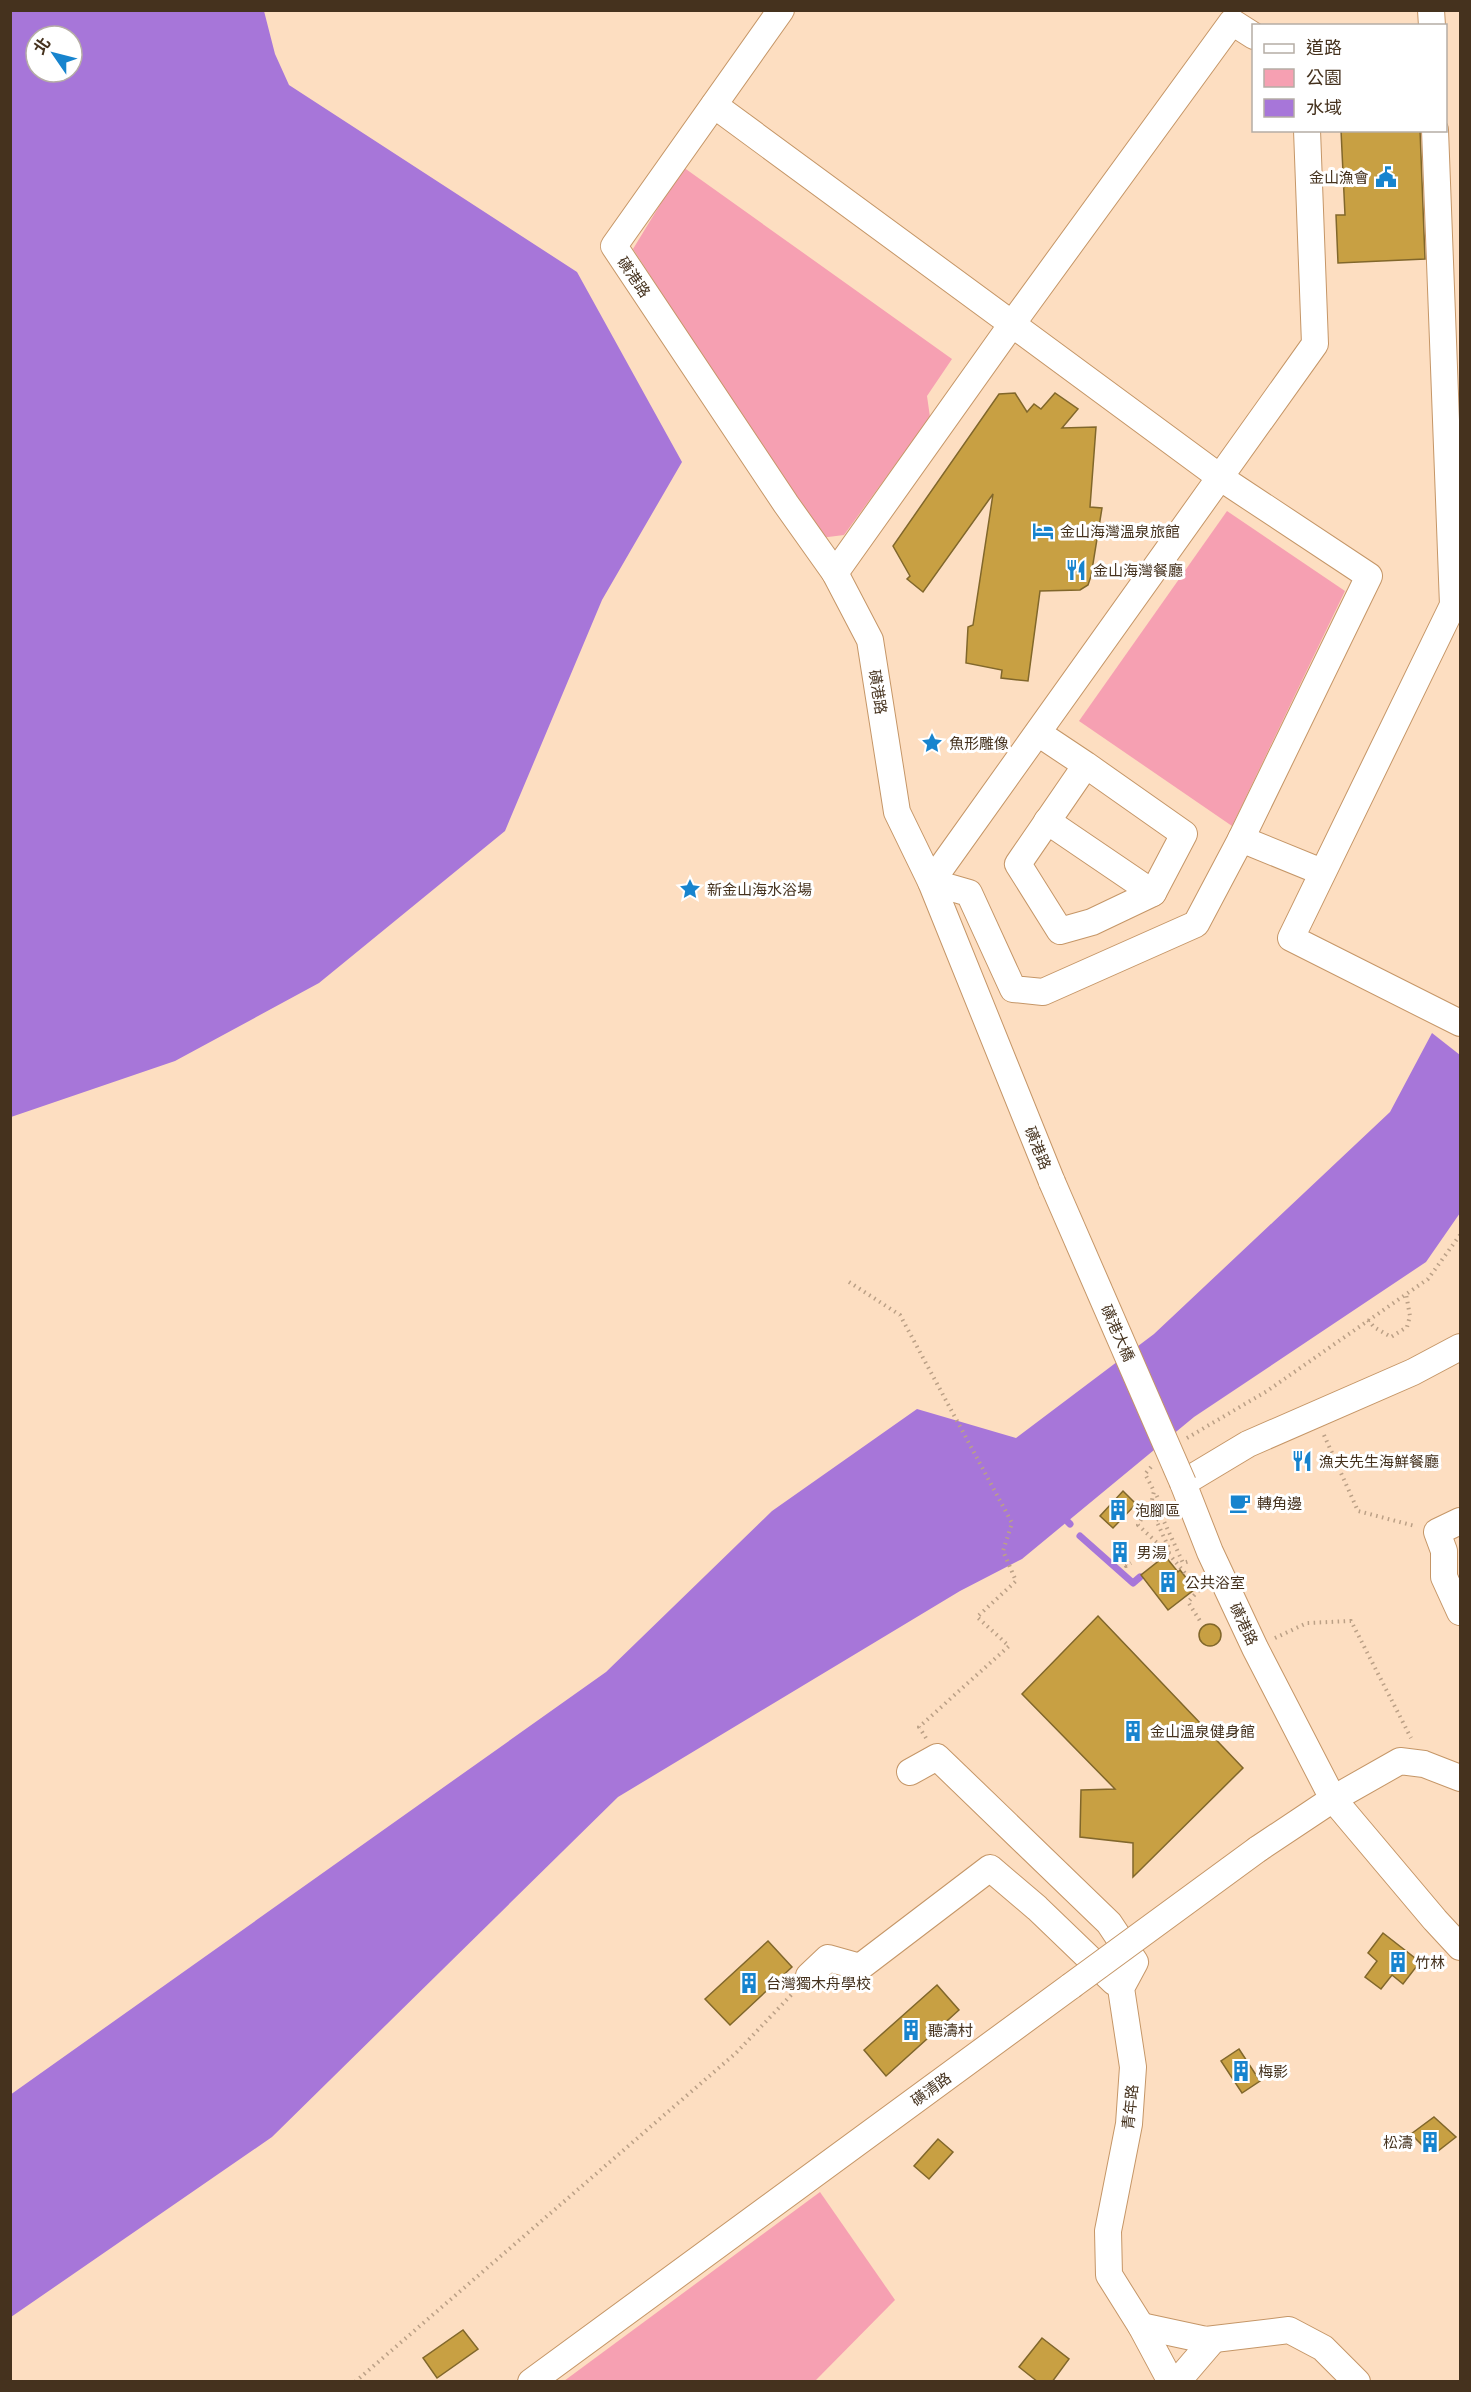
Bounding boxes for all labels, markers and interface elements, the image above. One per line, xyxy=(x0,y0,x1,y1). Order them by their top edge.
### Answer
north arrow xyxy=(24,24,84,84)
legend xyxy=(1252,24,1447,132)
text: 北 xyxy=(29,33,54,58)
text: 道路 xyxy=(1306,36,1342,59)
text: 公園 xyxy=(1306,66,1342,89)
text: 水域 xyxy=(1306,96,1342,119)
public building icon: 金山漁會 xyxy=(1374,165,1398,189)
place label: 金山漁會 xyxy=(1309,168,1369,187)
street label: 磺港路 xyxy=(614,253,654,301)
hotel icon: 金山海灣溫泉旅館 xyxy=(1031,519,1055,543)
place label: 金山海灣溫泉旅館 xyxy=(1060,522,1180,541)
restaurant icon: 金山海灣餐廳 xyxy=(1064,558,1088,582)
place label: 金山海灣餐廳 xyxy=(1093,561,1183,580)
street label: 磺港路 xyxy=(865,668,891,716)
place icon: 魚形雕像 xyxy=(920,731,944,755)
place label: 魚形雕像 xyxy=(949,734,1009,753)
place icon: 新金山海水浴場 xyxy=(678,877,702,901)
place label: 新金山海水浴場 xyxy=(707,880,812,899)
street label: 磺港路 xyxy=(1021,1124,1055,1172)
street label: 磺港大橋 xyxy=(1097,1302,1139,1364)
restaurant icon: 漁夫先生海鮮餐廳 xyxy=(1290,1449,1314,1473)
place label: 漁夫先生海鮮餐廳 xyxy=(1319,1452,1439,1471)
cafe icon: 轉角邊 xyxy=(1228,1491,1252,1515)
place label: 轉角邊 xyxy=(1257,1494,1302,1513)
building icon: 泡腳區 xyxy=(1106,1498,1130,1522)
place label: 泡腳區 xyxy=(1135,1501,1180,1520)
building icon: 男湯 xyxy=(1108,1540,1132,1564)
place label: 男湯 xyxy=(1137,1543,1167,1562)
building icon: 公共浴室 xyxy=(1156,1570,1180,1594)
place label: 公共浴室 xyxy=(1185,1573,1245,1592)
street label: 磺港路 xyxy=(1226,1600,1262,1648)
building icon: 金山溫泉健身館 xyxy=(1121,1719,1145,1743)
place label: 金山溫泉健身館 xyxy=(1150,1722,1255,1741)
building icon: 竹林 xyxy=(1386,1950,1410,1974)
place label: 竹林 xyxy=(1415,1953,1445,1972)
building icon: 台灣獨木舟學校 xyxy=(737,1971,761,1995)
place label: 台灣獨木舟學校 xyxy=(766,1974,871,1993)
building icon: 聽濤村 xyxy=(899,2018,923,2042)
place label: 聽濤村 xyxy=(928,2021,973,2040)
building icon: 梅影 xyxy=(1229,2059,1253,2083)
place label: 梅影 xyxy=(1258,2062,1288,2081)
street label: 磺清路 xyxy=(907,2068,955,2110)
street label: 青年路 xyxy=(1118,2084,1142,2130)
building icon: 松濤 xyxy=(1418,2130,1442,2154)
place label: 松濤 xyxy=(1383,2133,1413,2152)

